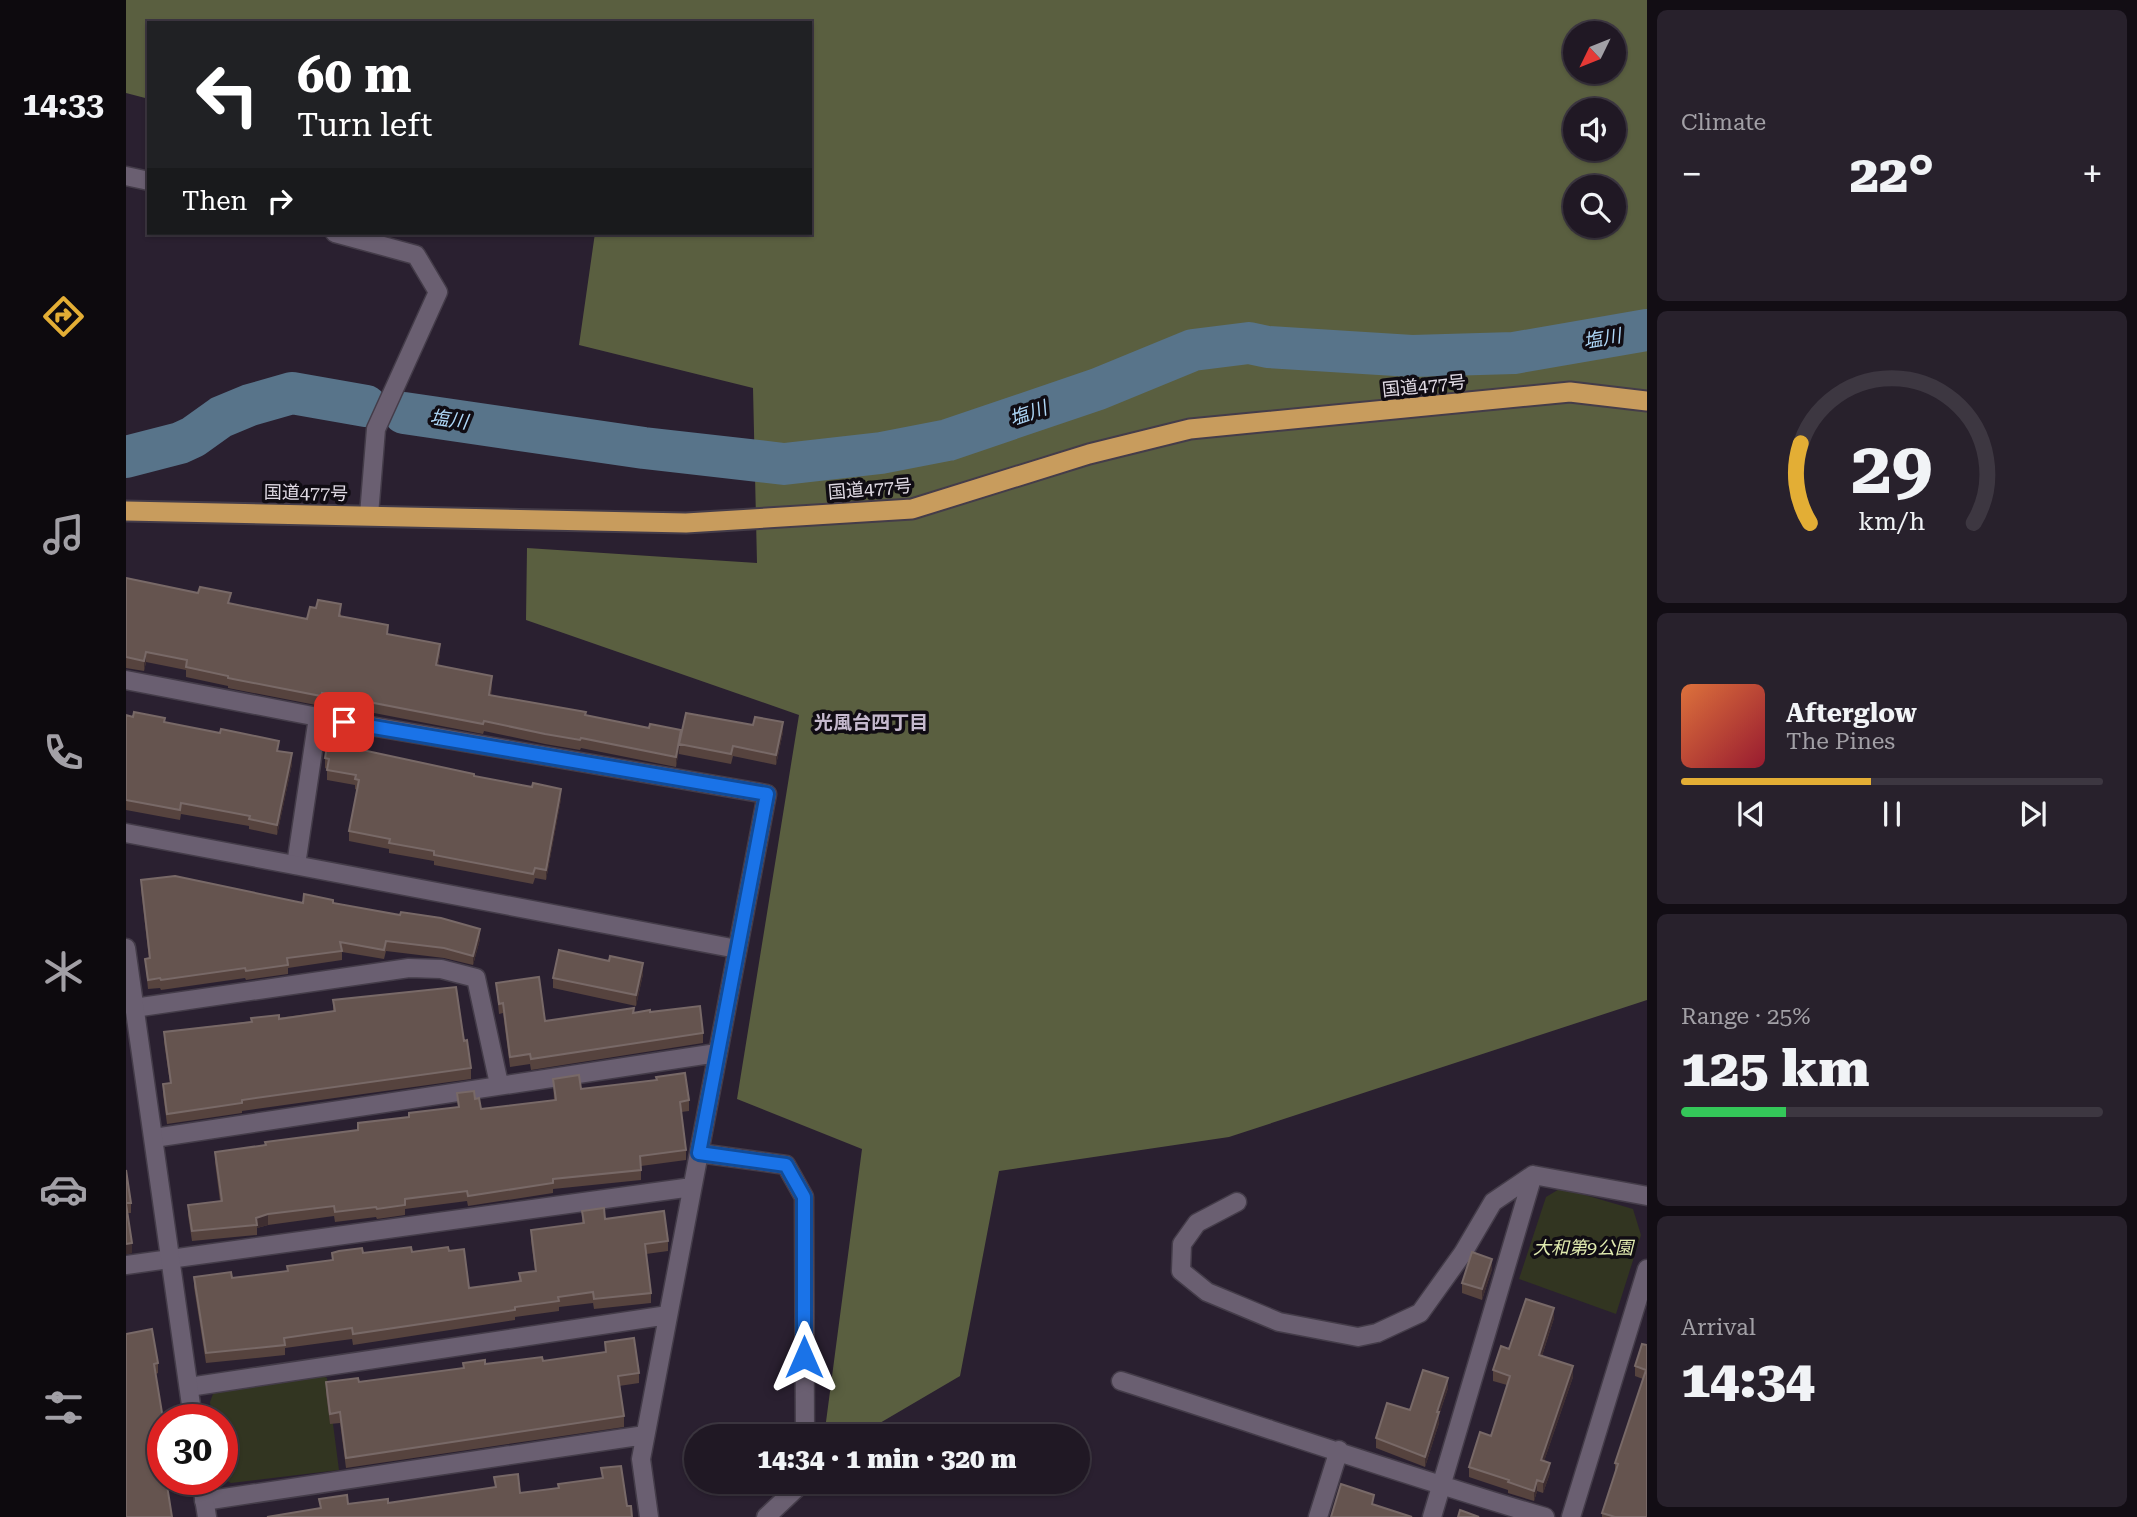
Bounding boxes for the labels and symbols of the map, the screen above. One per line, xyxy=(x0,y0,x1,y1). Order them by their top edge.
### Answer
north arrow xyxy=(1563,21,1626,84)
water label: 塩川 xyxy=(1581,324,1625,353)
street label: 国道477号 xyxy=(1381,371,1467,400)
water label: 塩川 xyxy=(1006,396,1052,431)
water label: 塩川 xyxy=(429,405,471,434)
street label: 国道477号 xyxy=(827,474,913,503)
street label: 国道477号 xyxy=(264,481,348,504)
pin xyxy=(314,692,374,752)
district label: 光風台四丁目 xyxy=(814,711,928,734)
park label: 大和第9公園 xyxy=(1533,1237,1636,1258)
position arrow xyxy=(767,1320,841,1394)
speed limit sign: 30 xyxy=(147,1404,238,1495)

